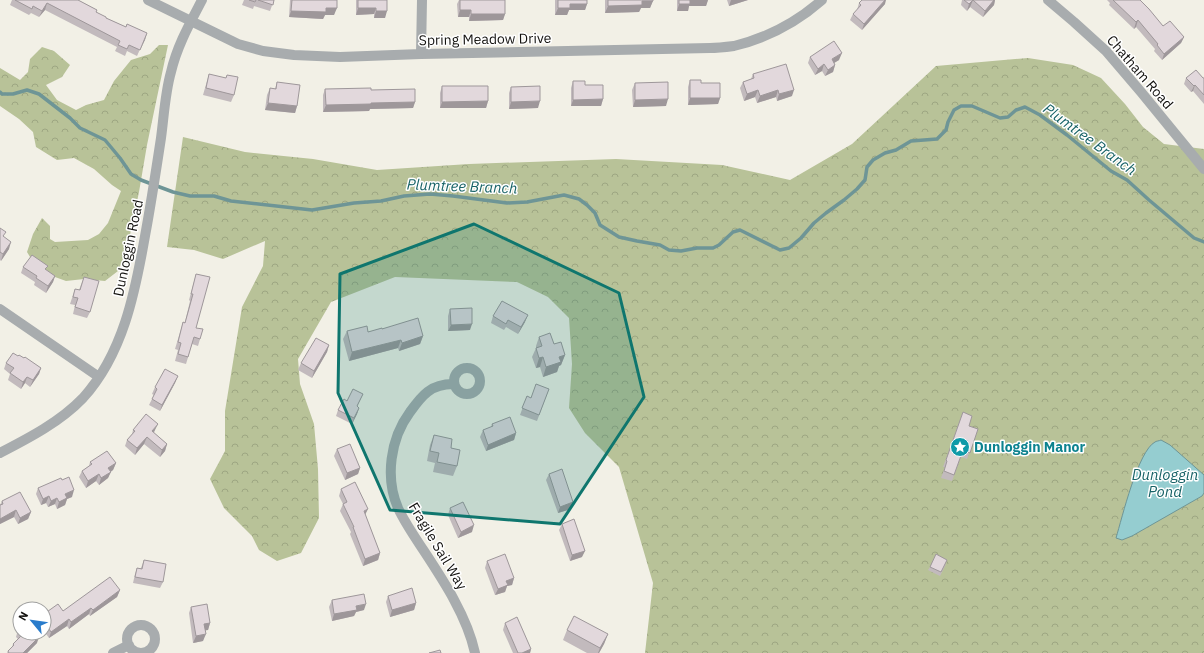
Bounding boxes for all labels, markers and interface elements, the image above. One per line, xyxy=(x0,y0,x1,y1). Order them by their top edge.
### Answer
street label: Spring Meadow Drive xyxy=(419,29,552,49)
street label: Chatham Road xyxy=(1103,31,1177,113)
water label: Plumtree Branch xyxy=(1040,99,1140,179)
water label: Plumtree Branch xyxy=(406,175,518,197)
street label: Dunloggin Road xyxy=(109,198,147,298)
place icon: Dunloggin Manor xyxy=(949,436,971,458)
place label: Dunloggin Manor xyxy=(974,438,1085,456)
water label: Dunloggin Pond xyxy=(1132,465,1198,501)
street label: Fragile Sail Way xyxy=(405,499,471,593)
north arrow xyxy=(12,601,52,641)
text: N xyxy=(15,609,31,623)

